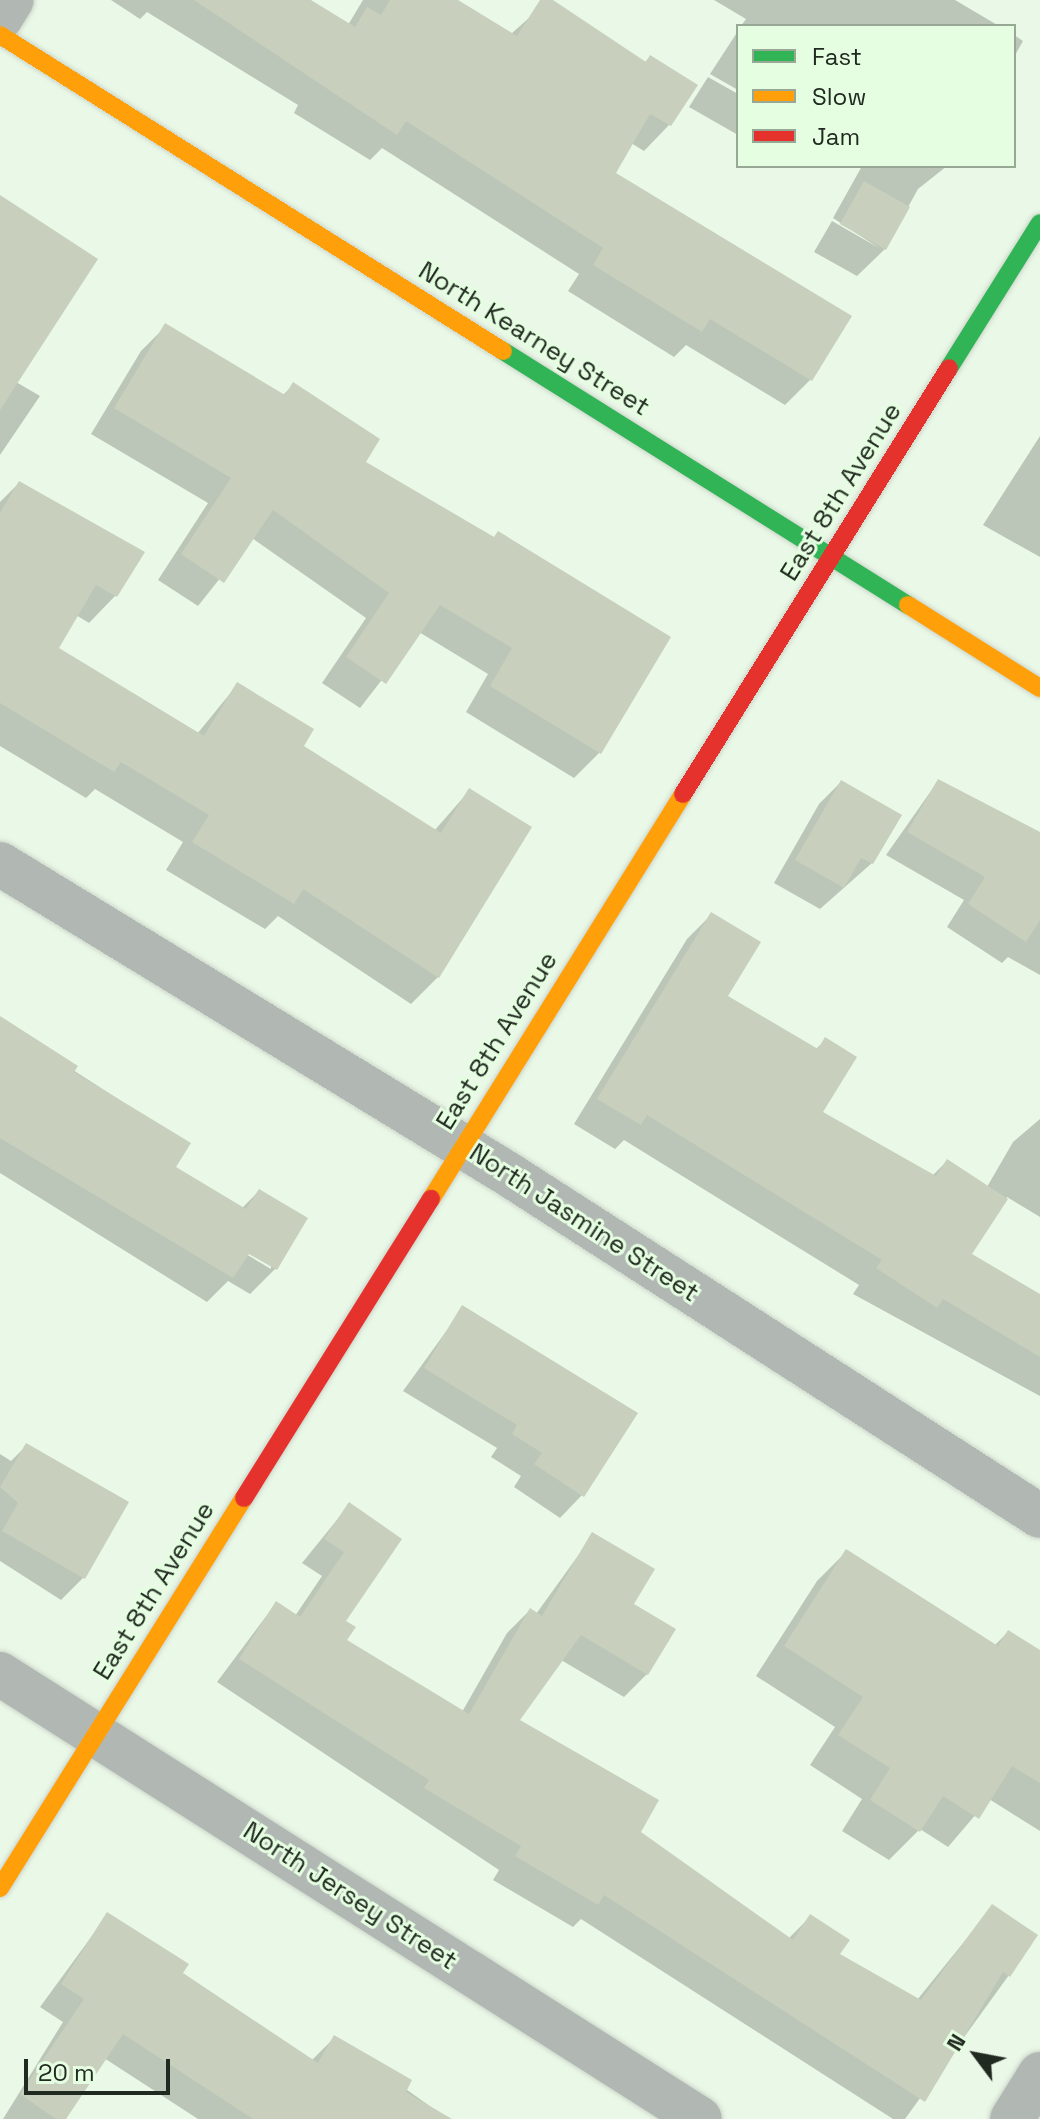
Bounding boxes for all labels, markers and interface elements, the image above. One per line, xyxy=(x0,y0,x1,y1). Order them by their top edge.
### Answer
legend xyxy=(736,24,1016,168)
text: Fast xyxy=(812,41,862,72)
text: Slow xyxy=(812,81,866,112)
text: Jam xyxy=(812,121,860,152)
street label: North Kearney Street xyxy=(413,255,655,423)
street label: East 8th Avenue xyxy=(774,397,908,587)
street label: East 8th Avenue xyxy=(430,946,564,1136)
street label: North Jasmine Street xyxy=(463,1137,705,1309)
street label: East 8th Avenue xyxy=(87,1496,221,1686)
street label: North Jersey Street xyxy=(237,1815,463,1977)
north arrow xyxy=(936,2015,1016,2095)
text: N xyxy=(940,2029,971,2056)
scale bar xyxy=(28,2043,174,2093)
text: 20 m xyxy=(38,2057,95,2088)

